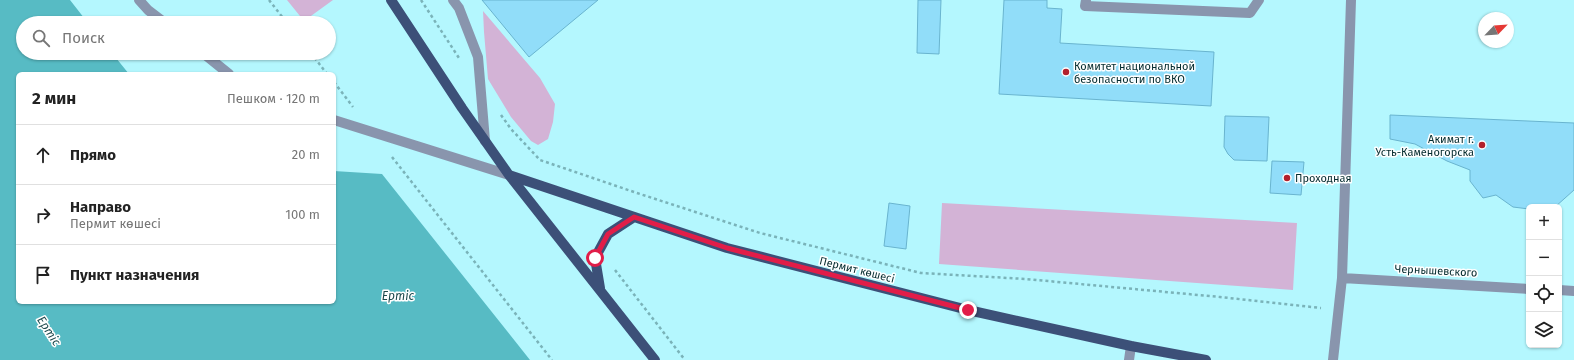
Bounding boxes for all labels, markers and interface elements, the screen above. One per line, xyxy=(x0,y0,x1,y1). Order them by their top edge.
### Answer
north arrow xyxy=(1478,12,1514,48)
search box xyxy=(16,16,336,60)
icon: search xyxy=(30,27,52,49)
text: Поиск xyxy=(62,29,105,47)
place label: Комитет национальной безопасности по ВКО xyxy=(1074,60,1195,86)
marker: Комитет национальной безопасности по ВКО xyxy=(1061,67,1071,77)
text: 2 мин xyxy=(32,88,76,109)
text: Пешком · 120 m xyxy=(227,91,320,106)
place label: Акимат г. Усть-Каменогорска xyxy=(1375,133,1474,159)
marker: Акимат г. Усть-Каменогорска xyxy=(1477,140,1487,150)
icon: ahead xyxy=(32,144,54,166)
text: Прямо xyxy=(70,146,116,164)
text: 20 m xyxy=(292,147,320,162)
place label: Проходная xyxy=(1295,172,1352,185)
marker: Проходная xyxy=(1282,173,1292,183)
text: Направо xyxy=(70,198,131,216)
icon: right xyxy=(32,204,54,226)
map controls xyxy=(1526,204,1562,348)
button: + xyxy=(1526,204,1562,240)
text: 100 m xyxy=(285,207,320,222)
text: Пермит көшесі xyxy=(70,216,161,231)
button: − xyxy=(1526,240,1562,276)
route start xyxy=(586,249,604,267)
street label: Пермит көшесі xyxy=(818,254,896,286)
street label: Чернышевского xyxy=(1394,262,1478,280)
icon: arrive xyxy=(32,264,54,286)
text: Пункт назначения xyxy=(70,266,199,284)
button: locate xyxy=(1526,276,1562,312)
water label: Ертіс xyxy=(382,289,415,303)
route end xyxy=(959,301,977,319)
button: layers xyxy=(1526,312,1562,348)
water label: Ертіс xyxy=(34,314,64,349)

